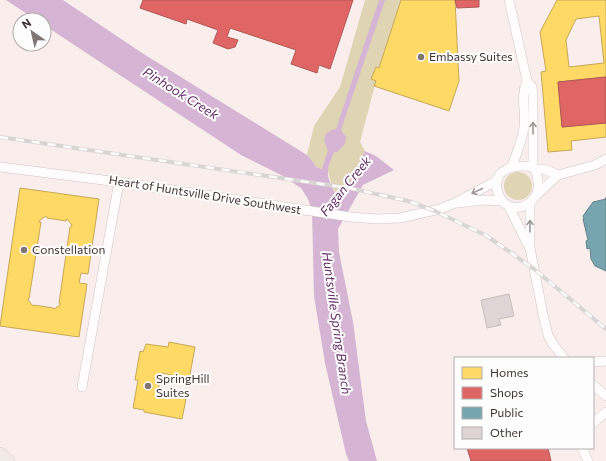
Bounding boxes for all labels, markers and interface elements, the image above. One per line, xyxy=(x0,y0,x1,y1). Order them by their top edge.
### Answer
north arrow xyxy=(12,12,52,52)
text: N xyxy=(19,16,33,31)
place label: Embassy Suites xyxy=(429,49,513,63)
marker: Embassy Suites xyxy=(416,52,426,62)
water label: Pinhook Creek xyxy=(140,63,223,123)
one-way arrow xyxy=(529,122,537,135)
water label: Fagan Creek xyxy=(316,152,375,219)
street label: Heart of Huntsville Drive Southwest xyxy=(108,172,302,216)
one-way arrow xyxy=(471,188,483,195)
one-way arrow xyxy=(526,220,534,233)
place label: Constellation xyxy=(32,242,105,256)
marker: Constellation xyxy=(19,245,29,255)
water label: Huntsville Spring Branch xyxy=(319,251,355,395)
legend xyxy=(454,357,594,449)
text: Homes xyxy=(490,365,528,379)
place label: SpringHill Suites xyxy=(156,371,210,399)
marker: SpringHill Suites xyxy=(143,381,153,391)
text: Shops xyxy=(490,385,524,399)
text: Public xyxy=(490,405,523,419)
text: Other xyxy=(490,425,523,439)

